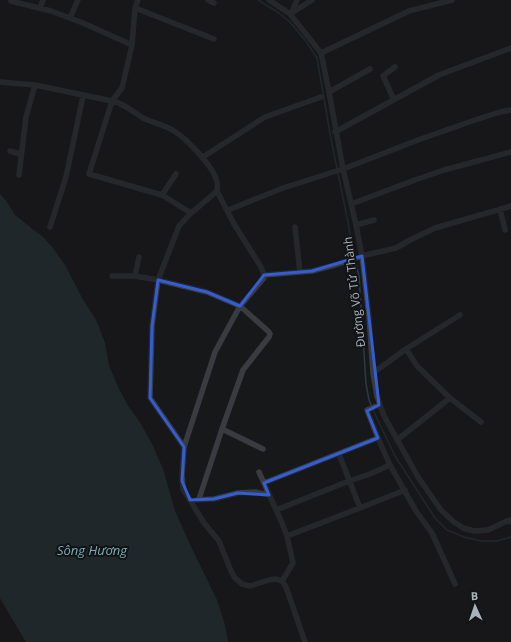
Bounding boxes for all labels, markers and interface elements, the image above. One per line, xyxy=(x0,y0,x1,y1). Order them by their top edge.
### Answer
street label: Đường Võ Tử Thành xyxy=(339,236,369,348)
water label: Sông Hương xyxy=(57,541,128,559)
north arrow xyxy=(455,586,495,626)
text: B xyxy=(470,588,479,603)

